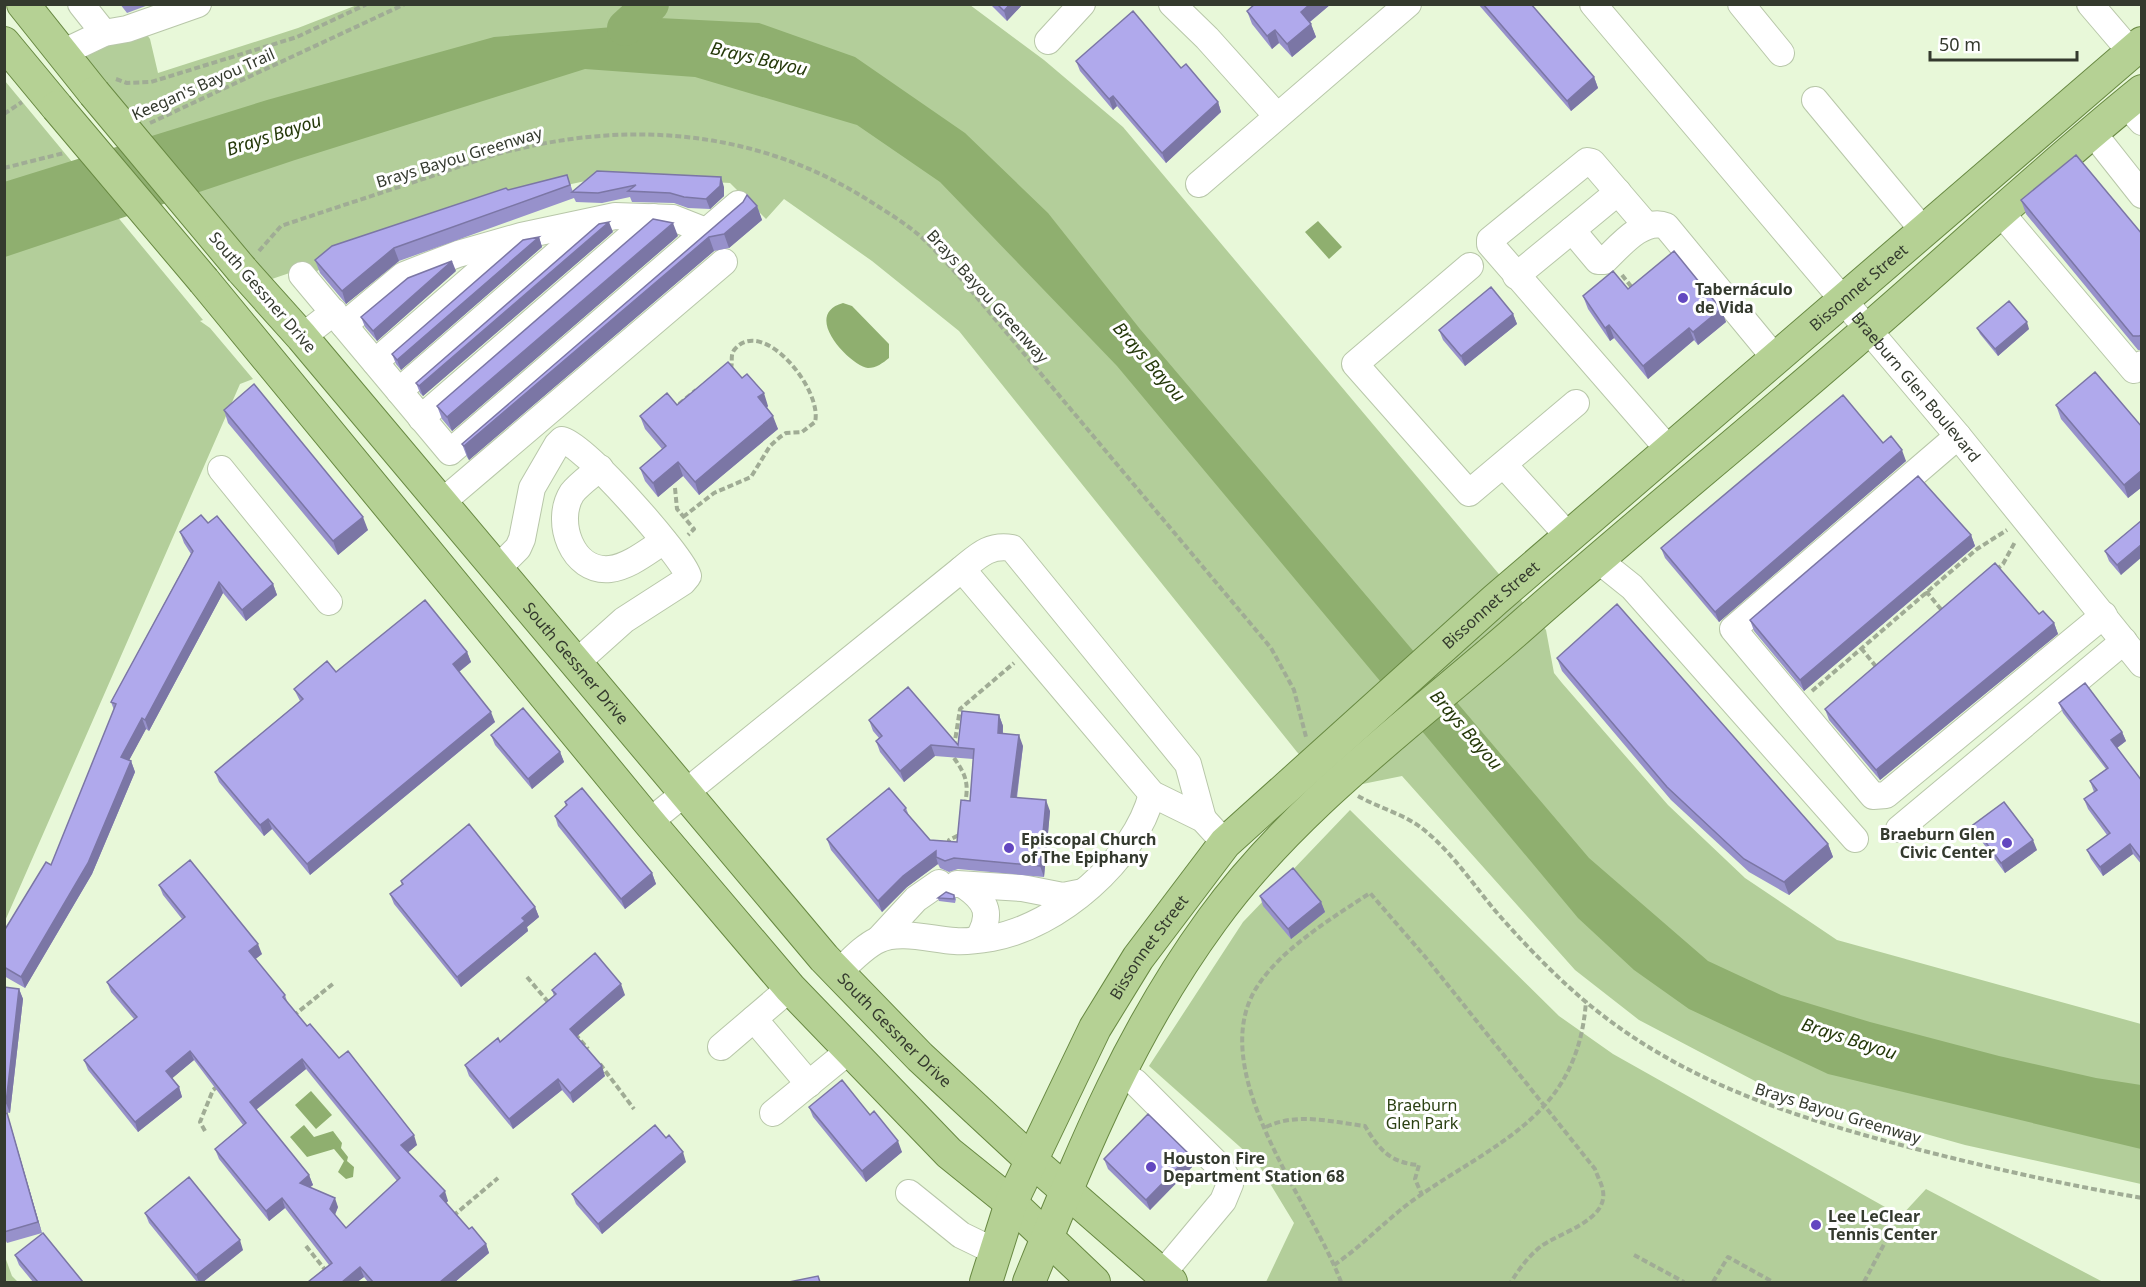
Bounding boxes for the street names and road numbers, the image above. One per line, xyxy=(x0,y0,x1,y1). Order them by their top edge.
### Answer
street label: Keegan's Bayou Trail xyxy=(128,43,278,125)
street label: Brays Bayou Greenway xyxy=(373,121,545,193)
street label: Brays Bayou Greenway xyxy=(922,225,1054,368)
street label: South Gessner Drive xyxy=(204,227,322,357)
street label: Bissonnet Street xyxy=(1805,239,1912,336)
street label: Braeburn Glen Boulevard xyxy=(1847,307,1986,467)
street label: Bissonnet Street xyxy=(1437,556,1544,654)
street label: South Gessner Drive xyxy=(518,597,634,729)
street label: Bissonnet Street xyxy=(1104,890,1193,1004)
street label: South Gessner Drive xyxy=(833,968,957,1092)
street label: Brays Bayou Greenway xyxy=(1752,1077,1924,1149)

